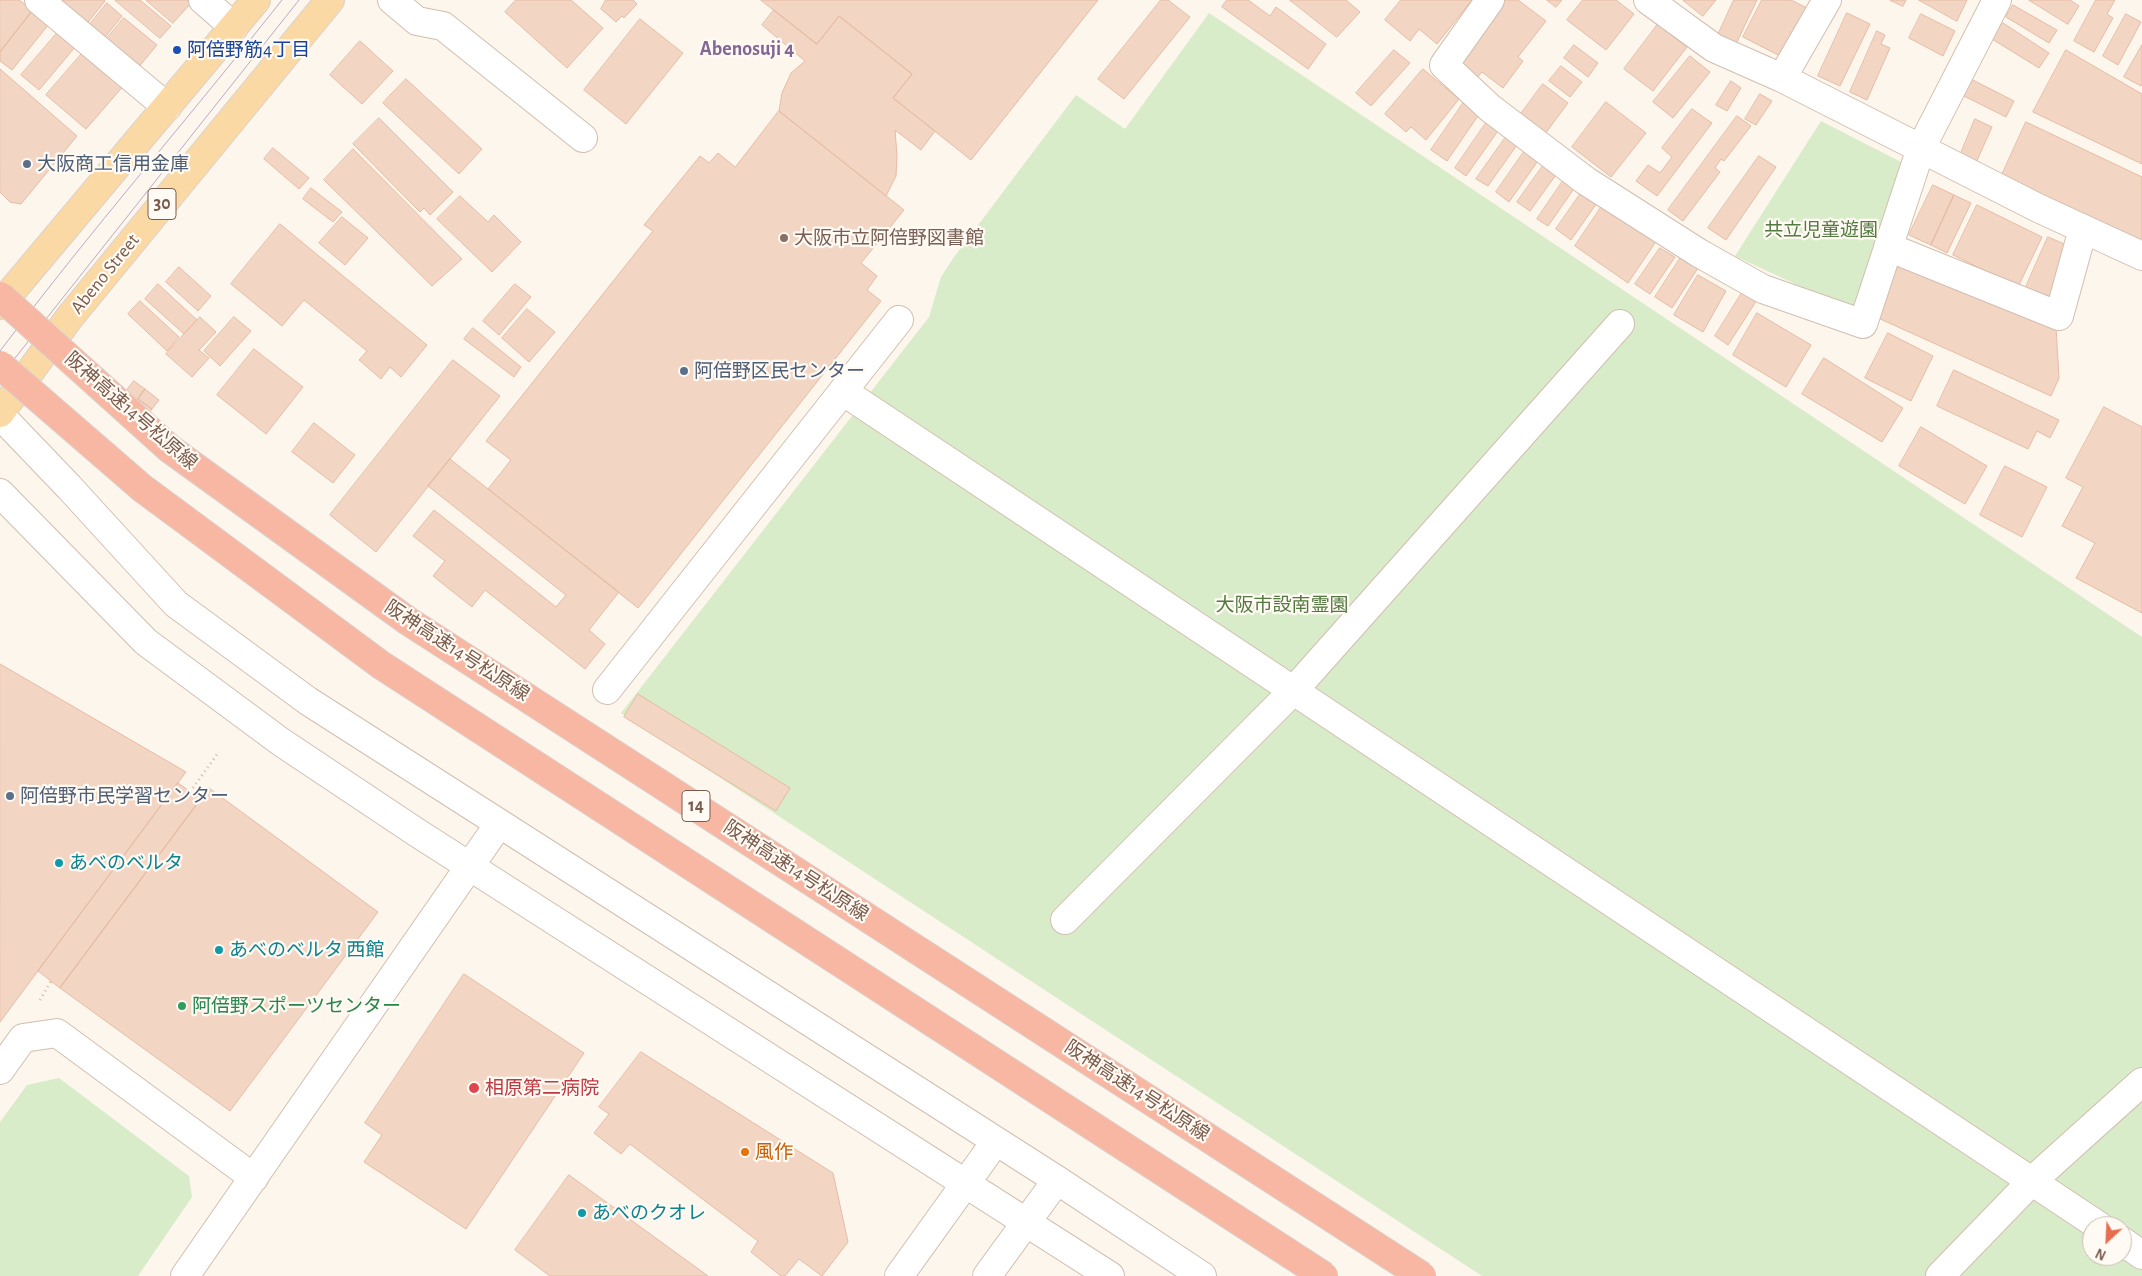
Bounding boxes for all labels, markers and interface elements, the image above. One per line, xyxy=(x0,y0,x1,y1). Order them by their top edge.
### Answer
district label: Abenosuji 4 xyxy=(700,37,794,61)
place label: 阿倍野筋4丁目 xyxy=(187,39,310,61)
marker: 阿倍野筋4丁目 xyxy=(171,44,183,56)
place label: 大阪商工信用金庫 xyxy=(37,153,189,175)
marker: 大阪商工信用金庫 xyxy=(21,158,33,170)
road number: 30 xyxy=(148,188,176,220)
park label: 共立児童遊園 xyxy=(1764,219,1878,241)
place label: 大阪市立阿倍野図書館 xyxy=(794,227,984,249)
street label: Abeno Street xyxy=(66,229,144,319)
marker: 大阪市立阿倍野図書館 xyxy=(778,232,790,244)
street label: 阪神高速14号松原線 xyxy=(60,347,202,475)
place label: 阿倍野区民センター xyxy=(694,360,865,382)
marker: 阿倍野区民センター xyxy=(678,365,690,377)
park label: 大阪市設南霊園 xyxy=(1216,594,1348,616)
street label: 阪神高速14号松原線 xyxy=(380,596,534,706)
place label: 阿倍野市民学習センター xyxy=(20,785,229,807)
marker: 阿倍野市民学習センター xyxy=(4,790,16,802)
road number: 14 xyxy=(682,790,710,821)
street label: 阪神高速14号松原線 xyxy=(719,816,873,926)
place label: あべのベルタ xyxy=(69,852,183,874)
marker: あべのベルタ xyxy=(53,857,65,869)
place label: あべのベルタ 西館 xyxy=(229,939,384,961)
marker: あべのベルタ 西館 xyxy=(213,944,225,956)
place label: 阿倍野スポーツセンター xyxy=(192,995,401,1017)
marker: 阿倍野スポーツセンター xyxy=(176,1000,188,1012)
street label: 阪神高速14号松原線 xyxy=(1060,1036,1214,1146)
place label: 相原第二病院 xyxy=(485,1077,599,1099)
marker: 相原第二病院 xyxy=(467,1081,481,1095)
place label: 風作 xyxy=(755,1141,793,1163)
marker: 風作 xyxy=(739,1146,751,1158)
place label: あべのクオレ xyxy=(592,1202,706,1224)
marker: あべのクオレ xyxy=(576,1207,588,1219)
north arrow xyxy=(2082,1216,2132,1266)
text: N xyxy=(2094,1245,2108,1262)

